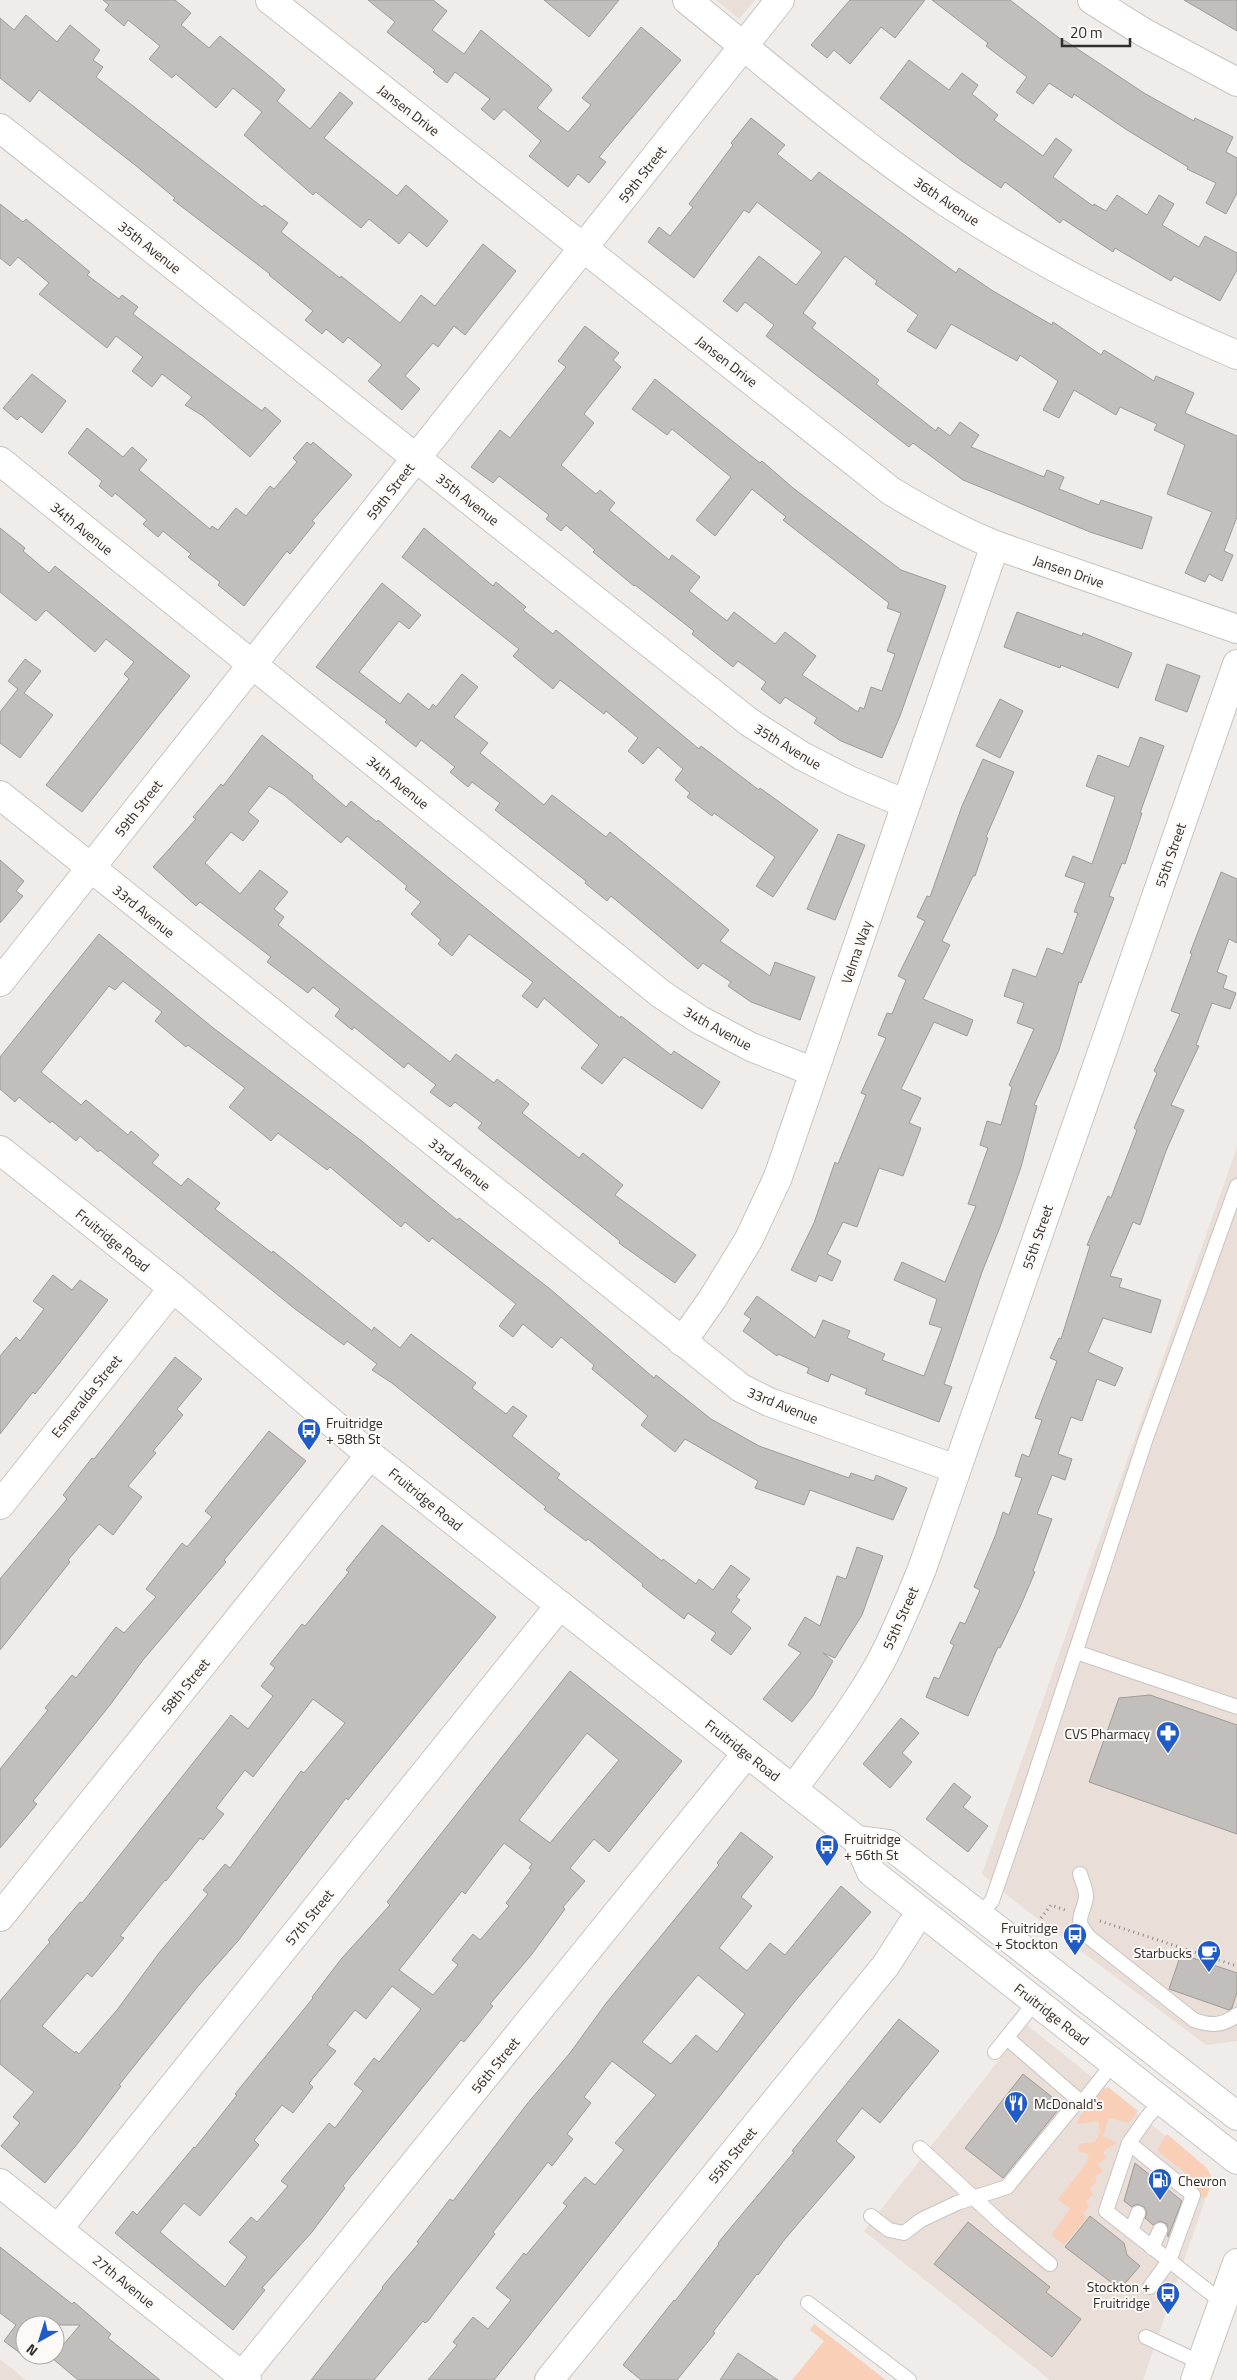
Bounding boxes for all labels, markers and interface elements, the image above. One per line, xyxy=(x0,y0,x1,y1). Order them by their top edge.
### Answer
scale bar xyxy=(1062,15,1130,47)
text: 20 m xyxy=(1070,21,1103,44)
street label: Jansen Drive xyxy=(374,79,444,141)
street label: 59th Street xyxy=(613,141,671,207)
street label: 36th Avenue xyxy=(910,171,984,231)
street label: 35th Avenue xyxy=(114,216,186,278)
street label: Jansen Drive xyxy=(692,330,762,392)
street label: 59th Street xyxy=(361,458,419,524)
street label: 35th Avenue xyxy=(432,468,504,530)
street label: 34th Avenue xyxy=(46,496,118,560)
street label: Jansen Drive xyxy=(1031,549,1107,593)
street label: 35th Avenue xyxy=(750,718,826,774)
street label: 34th Avenue xyxy=(362,750,434,814)
street label: 59th Street xyxy=(109,775,167,841)
street label: 55th Street xyxy=(1149,820,1191,890)
street label: 33rd Avenue xyxy=(108,879,180,943)
street label: Velma Way xyxy=(835,917,877,986)
street label: 34th Avenue xyxy=(680,1001,756,1055)
street label: 33rd Avenue xyxy=(424,1132,496,1196)
street label: 55th Street xyxy=(1016,1202,1058,1272)
street label: Fruitridge Road xyxy=(71,1203,155,1277)
street label: Esmeralda Street xyxy=(46,1350,126,1442)
street label: 33rd Avenue xyxy=(744,1381,822,1429)
place label: Fruitridge + 58th St xyxy=(326,1412,383,1449)
bus stop icon: Fruitridge + 58th St xyxy=(296,1417,322,1451)
street label: Fruitridge Road xyxy=(384,1462,468,1536)
street label: 55th Street xyxy=(877,1583,923,1653)
street label: 58th Street xyxy=(156,1653,214,1719)
street label: Fruitridge Road xyxy=(701,1714,785,1786)
pharmacy icon: CVS Pharmacy xyxy=(1155,1720,1181,1754)
place label: CVS Pharmacy xyxy=(1064,1723,1150,1744)
place label: Fruitridge + 56th St xyxy=(844,1828,901,1865)
bus stop icon: Fruitridge + 56th St xyxy=(814,1833,840,1867)
street label: 57th Street xyxy=(280,1884,338,1950)
place label: Fruitridge + Stockton xyxy=(995,1917,1058,1954)
bus stop icon: Fruitridge + Stockton xyxy=(1062,1922,1088,1956)
cafe icon: Starbucks xyxy=(1196,1939,1222,1973)
place label: Starbucks xyxy=(1134,1942,1192,1963)
street label: Fruitridge Road xyxy=(1010,1978,1094,2050)
street label: 56th Street xyxy=(466,2032,524,2098)
restaurant icon: McDonald's xyxy=(1003,2090,1029,2124)
place label: McDonald's xyxy=(1034,2093,1103,2114)
street label: 55th Street xyxy=(703,2122,761,2188)
fuel station icon: Chevron xyxy=(1147,2167,1173,2201)
place label: Chevron xyxy=(1178,2170,1226,2191)
street label: 27th Avenue xyxy=(88,2249,160,2313)
place label: Stockton + Fruitridge xyxy=(1087,2276,1150,2313)
bus stop icon: Stockton + Fruitridge xyxy=(1155,2281,1181,2315)
north arrow xyxy=(15,2315,65,2365)
text: N xyxy=(21,2339,42,2362)

